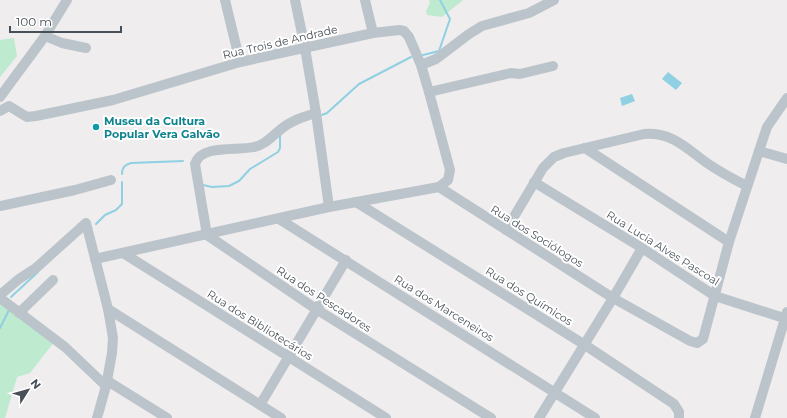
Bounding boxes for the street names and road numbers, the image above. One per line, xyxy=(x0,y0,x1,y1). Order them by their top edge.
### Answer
street label: Rua Trois de Andrade xyxy=(221,22,339,62)
street label: Rua dos Sociólogos xyxy=(488,202,586,271)
street label: Rua Lucia Alves Pascoal xyxy=(604,207,722,289)
street label: Rua dos Pescadores xyxy=(274,263,375,335)
street label: Rua dos Químicos xyxy=(483,264,576,329)
street label: Rua dos Marceneiros xyxy=(392,272,497,345)
street label: Rua dos Bibliotecários xyxy=(205,287,316,364)

